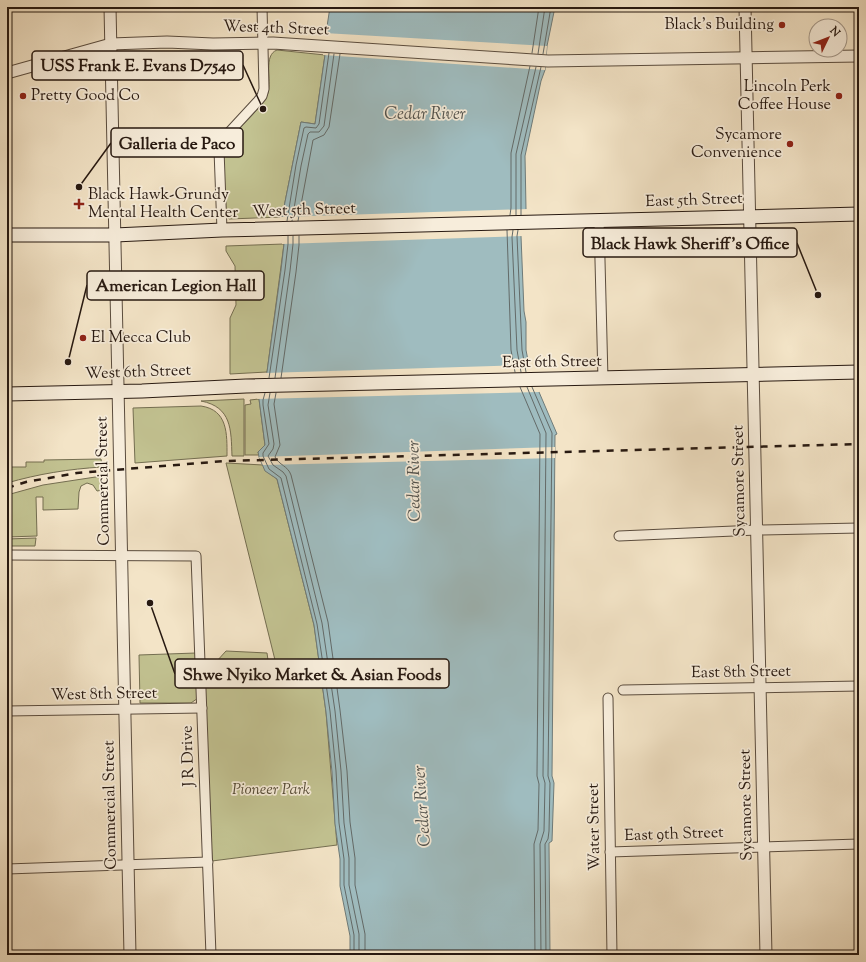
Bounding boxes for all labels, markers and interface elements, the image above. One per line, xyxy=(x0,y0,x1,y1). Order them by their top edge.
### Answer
place label: Black's Building xyxy=(665,14,774,37)
street label: West 4th Street xyxy=(222,16,330,42)
north arrow xyxy=(808,18,848,58)
marker: Black's Building xyxy=(777,20,787,30)
text: N xyxy=(825,22,844,41)
callout: USS Frank E. Evans D7540 xyxy=(32,51,243,80)
text: USS Frank E. Evans D7540 xyxy=(41,55,235,79)
place label: Lincoln Perk Coffee House xyxy=(738,76,831,117)
place label: Pretty Good Co xyxy=(31,85,140,108)
marker: Pretty Good Co xyxy=(18,91,28,101)
marker: Lincoln Perk Coffee House xyxy=(834,91,844,101)
water label: Cedar River xyxy=(384,103,466,127)
place label: Sycamore Convenience xyxy=(691,124,782,165)
callout: Galleria de Paco xyxy=(111,128,243,157)
text: Galleria de Paco xyxy=(119,133,235,157)
marker: Sycamore Convenience xyxy=(785,139,795,149)
place label: Black Hawk-Grundy Mental Health Center xyxy=(88,184,238,225)
street label: East 5th Street xyxy=(645,188,744,214)
marker: Black Hawk-Grundy Mental Health Center xyxy=(73,198,85,210)
street label: West 5th Street xyxy=(252,198,357,224)
callout: Black Hawk Sheriff's Office xyxy=(583,228,797,257)
text: Black Hawk Sheriff's Office xyxy=(591,233,789,257)
callout: American Legion Hall xyxy=(87,271,264,300)
text: American Legion Hall xyxy=(96,275,257,299)
place label: El Mecca Club xyxy=(91,327,191,350)
marker: El Mecca Club xyxy=(78,333,88,343)
street label: East 6th Street xyxy=(502,351,603,375)
street label: West 6th Street xyxy=(84,360,192,386)
street label: Commercial Street xyxy=(91,416,117,546)
street label: Sycamore Street xyxy=(728,424,752,537)
water label: Cedar River xyxy=(402,440,428,522)
callout: Shwe Nyiko Market & Asian Foods xyxy=(175,659,449,688)
street label: East 8th Street xyxy=(691,661,792,685)
text: Shwe Nyiko Market & Asian Foods xyxy=(183,664,442,688)
street label: West 8th Street xyxy=(51,683,158,707)
street label: J R Drive xyxy=(176,725,202,788)
street label: Commercial Street xyxy=(98,740,124,870)
street label: Sycamore Street xyxy=(735,748,759,861)
water label: Cedar River xyxy=(408,765,438,847)
park label: Pioneer Park xyxy=(232,779,310,802)
street label: Water Street xyxy=(583,782,607,871)
street label: East 9th Street xyxy=(624,822,725,848)

